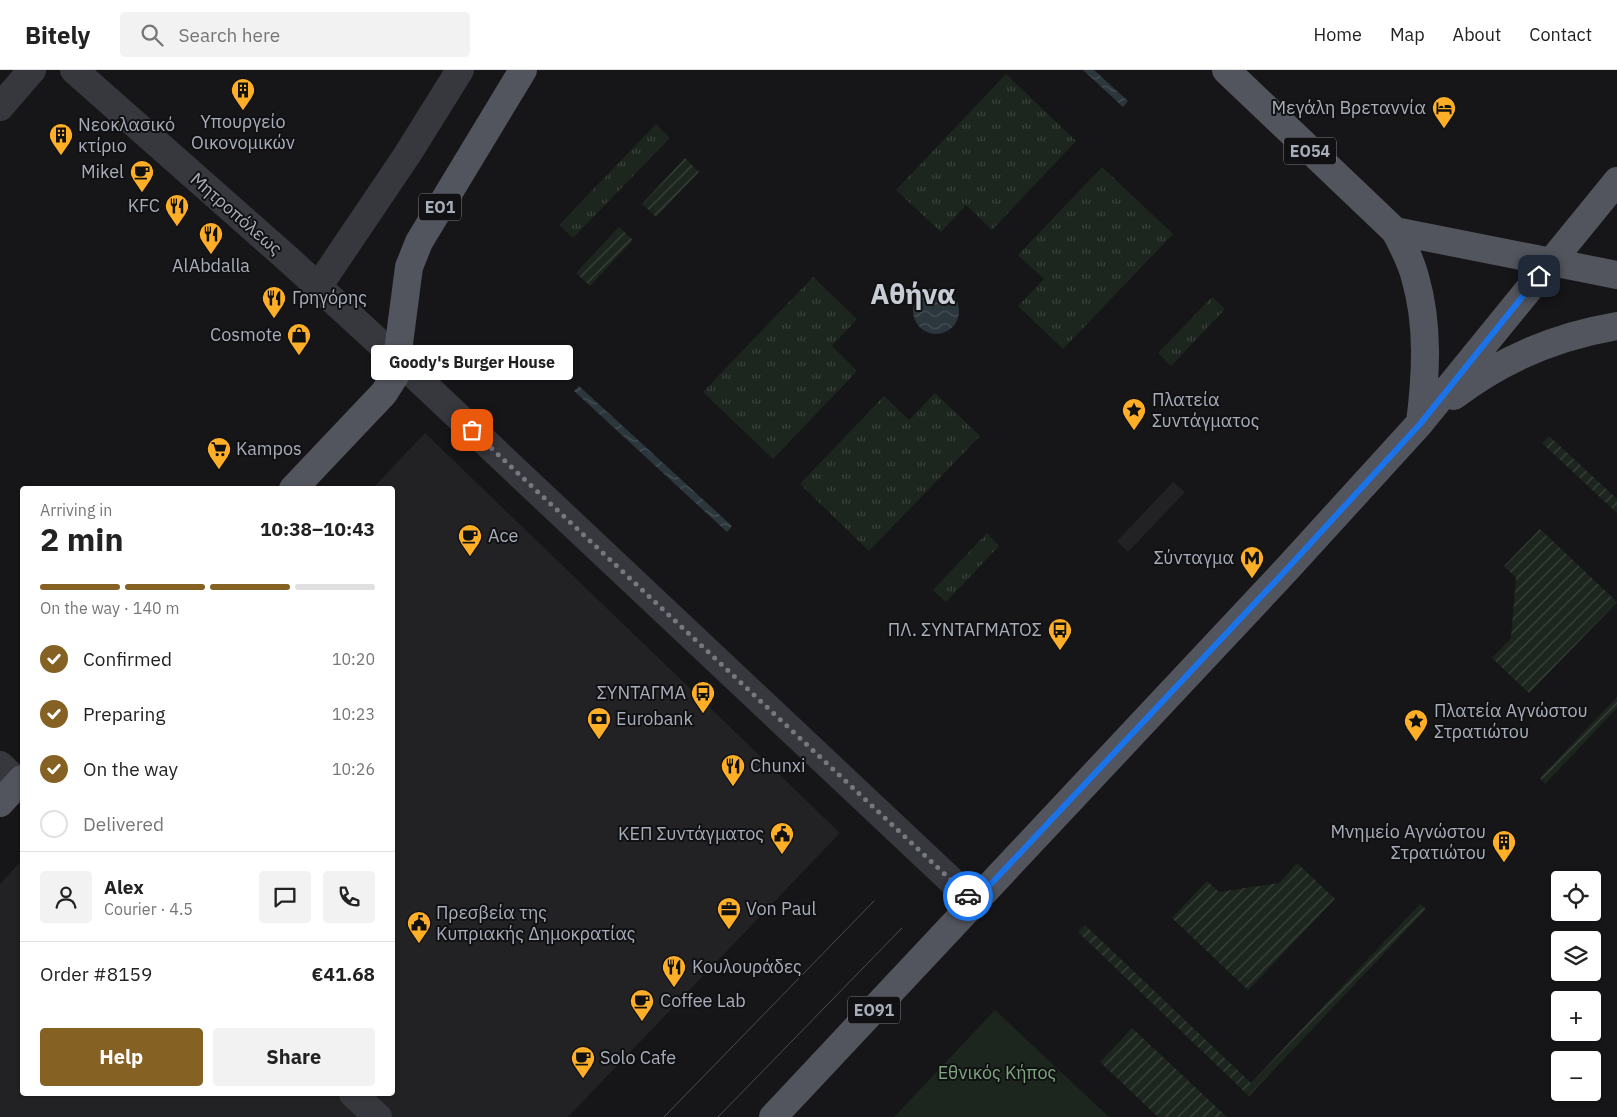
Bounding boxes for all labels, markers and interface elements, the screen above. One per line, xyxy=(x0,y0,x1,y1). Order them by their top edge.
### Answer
search box xyxy=(120,12,470,57)
text: Bitely xyxy=(25,19,90,51)
icon: search xyxy=(138,21,166,49)
text: Search here xyxy=(178,23,280,47)
text: Home xyxy=(1314,23,1362,46)
text: Map xyxy=(1390,23,1425,46)
text: About xyxy=(1453,23,1501,46)
text: Contact xyxy=(1529,23,1592,46)
building icon: Υπουργείο Οικονομικών xyxy=(230,77,256,111)
hotel icon: Μεγάλη Βρεταννία xyxy=(1431,95,1457,129)
place label: Μεγάλη Βρεταννία xyxy=(1271,96,1426,119)
place label: Υπουργείο Οικονομικών xyxy=(191,110,295,154)
place label: Νεοκλασικό κτίριο xyxy=(78,113,175,157)
building icon: Νεοκλασικό κτίριο xyxy=(48,122,74,156)
road number: ΕΟ54 xyxy=(1284,138,1336,164)
cafe icon: Mikel xyxy=(129,159,155,193)
place label: Mikel xyxy=(81,160,124,183)
street label: Μητροπόλεως xyxy=(186,167,287,260)
restaurant icon: KFC xyxy=(164,193,190,227)
place label: KFC xyxy=(128,194,160,217)
road number: ΕΟ1 xyxy=(419,194,461,220)
restaurant icon: AlAbdalla xyxy=(198,221,224,255)
place label: AlAbdalla xyxy=(172,254,250,277)
pin xyxy=(1518,255,1560,297)
icon: home xyxy=(1525,262,1553,290)
district label: Αθήνα xyxy=(870,275,956,312)
restaurant icon: Γρηγόρης xyxy=(261,285,287,319)
place label: Γρηγόρης xyxy=(292,286,367,309)
shop icon: Cosmote xyxy=(286,322,312,356)
place label: Cosmote xyxy=(210,323,282,346)
callout: Goody's Burger House xyxy=(371,345,573,380)
text: Goody's Burger House xyxy=(389,352,555,372)
place label: Πλατεία Συντάγματος xyxy=(1152,388,1260,432)
place icon: Πλατεία Συντάγματος xyxy=(1121,397,1147,431)
pin xyxy=(451,409,493,451)
icon: bag xyxy=(458,416,486,444)
supermarket icon: Kampos xyxy=(206,436,232,470)
place label: Kampos xyxy=(236,437,302,460)
text: Arriving in xyxy=(40,500,112,520)
text: 10:38–10:43 xyxy=(260,517,375,541)
text: 2 min xyxy=(40,518,124,560)
cafe icon: Ace xyxy=(457,523,483,557)
place label: Ace xyxy=(488,524,518,547)
metro station icon: Σύνταγμα xyxy=(1239,545,1265,579)
place label: Σύνταγμα xyxy=(1154,546,1234,569)
text: On the way · 140 m xyxy=(40,598,179,618)
bus stop icon: ΠΛ. ΣΥΝΤΑΓΜΑΤΟΣ xyxy=(1047,617,1073,651)
place label: ΠΛ. ΣΥΝΤΑΓΜΑΤΟΣ xyxy=(888,618,1042,641)
icon: check xyxy=(40,645,68,673)
text: Confirmed xyxy=(83,647,172,671)
text: 10:20 xyxy=(332,649,375,669)
bus stop icon: ΣΥΝΤΑΓΜΑ xyxy=(690,680,716,714)
place label: ΣΥΝΤΑΓΜΑ xyxy=(597,681,686,704)
place label: Πλατεία Αγνώστου Στρατιώτου xyxy=(1434,699,1588,743)
icon: check xyxy=(40,700,68,728)
text: Preparing xyxy=(83,702,165,726)
text: 10:23 xyxy=(332,704,375,724)
bank icon: Eurobank xyxy=(586,706,612,740)
place label: Eurobank xyxy=(616,707,694,730)
place icon: Πλατεία Αγνώστου Στρατιώτου xyxy=(1403,708,1429,742)
restaurant icon: Chunxi xyxy=(720,753,746,787)
place label: Chunxi xyxy=(750,754,805,777)
icon: check xyxy=(40,755,68,783)
text: On the way xyxy=(83,757,178,781)
text: 10:26 xyxy=(332,759,375,779)
text: Delivered xyxy=(83,812,164,836)
place label: Μνημείο Αγνώστου Στρατιώτου xyxy=(1330,820,1486,864)
public building icon: ΚΕΠ Συντάγματος xyxy=(769,821,795,855)
place label: ΚΕΠ Συντάγματος xyxy=(618,822,764,845)
building icon: Μνημείο Αγνώστου Στρατιώτου xyxy=(1491,829,1517,863)
button: person xyxy=(40,871,92,923)
button: chat xyxy=(259,871,311,923)
button: phone xyxy=(323,871,375,923)
courier xyxy=(943,871,993,921)
map controls xyxy=(1551,871,1601,1101)
button: locate xyxy=(1551,871,1601,921)
text: Alex xyxy=(104,875,144,899)
icon: car xyxy=(954,882,982,910)
office icon: Von Paul xyxy=(716,896,742,930)
place label: Von Paul xyxy=(746,897,817,920)
text: Courier · 4.5 xyxy=(104,899,193,919)
place label: Πρεσβεία της Κυπριακής Δημοκρατίας xyxy=(436,901,636,945)
public building icon: Πρεσβεία της Κυπριακής Δημοκρατίας xyxy=(406,910,432,944)
button: layers xyxy=(1551,931,1601,981)
restaurant icon: Κουλουράδες xyxy=(661,954,687,988)
place label: Κουλουράδες xyxy=(692,955,802,978)
text: Order #8159 xyxy=(40,962,152,986)
text: €41.68 xyxy=(312,962,375,986)
cafe icon: Coffee Lab xyxy=(629,988,655,1022)
place label: Coffee Lab xyxy=(660,989,746,1012)
button: + xyxy=(1551,991,1601,1041)
road number: ΕΟ91 xyxy=(848,996,900,1024)
button: Help xyxy=(40,1028,203,1086)
button: Share xyxy=(213,1028,375,1086)
cafe icon: Solo Cafe xyxy=(570,1045,596,1079)
place label: Solo Cafe xyxy=(600,1046,676,1069)
button: − xyxy=(1551,1051,1601,1101)
park label: Εθνικός Κήπος xyxy=(938,1061,1057,1084)

